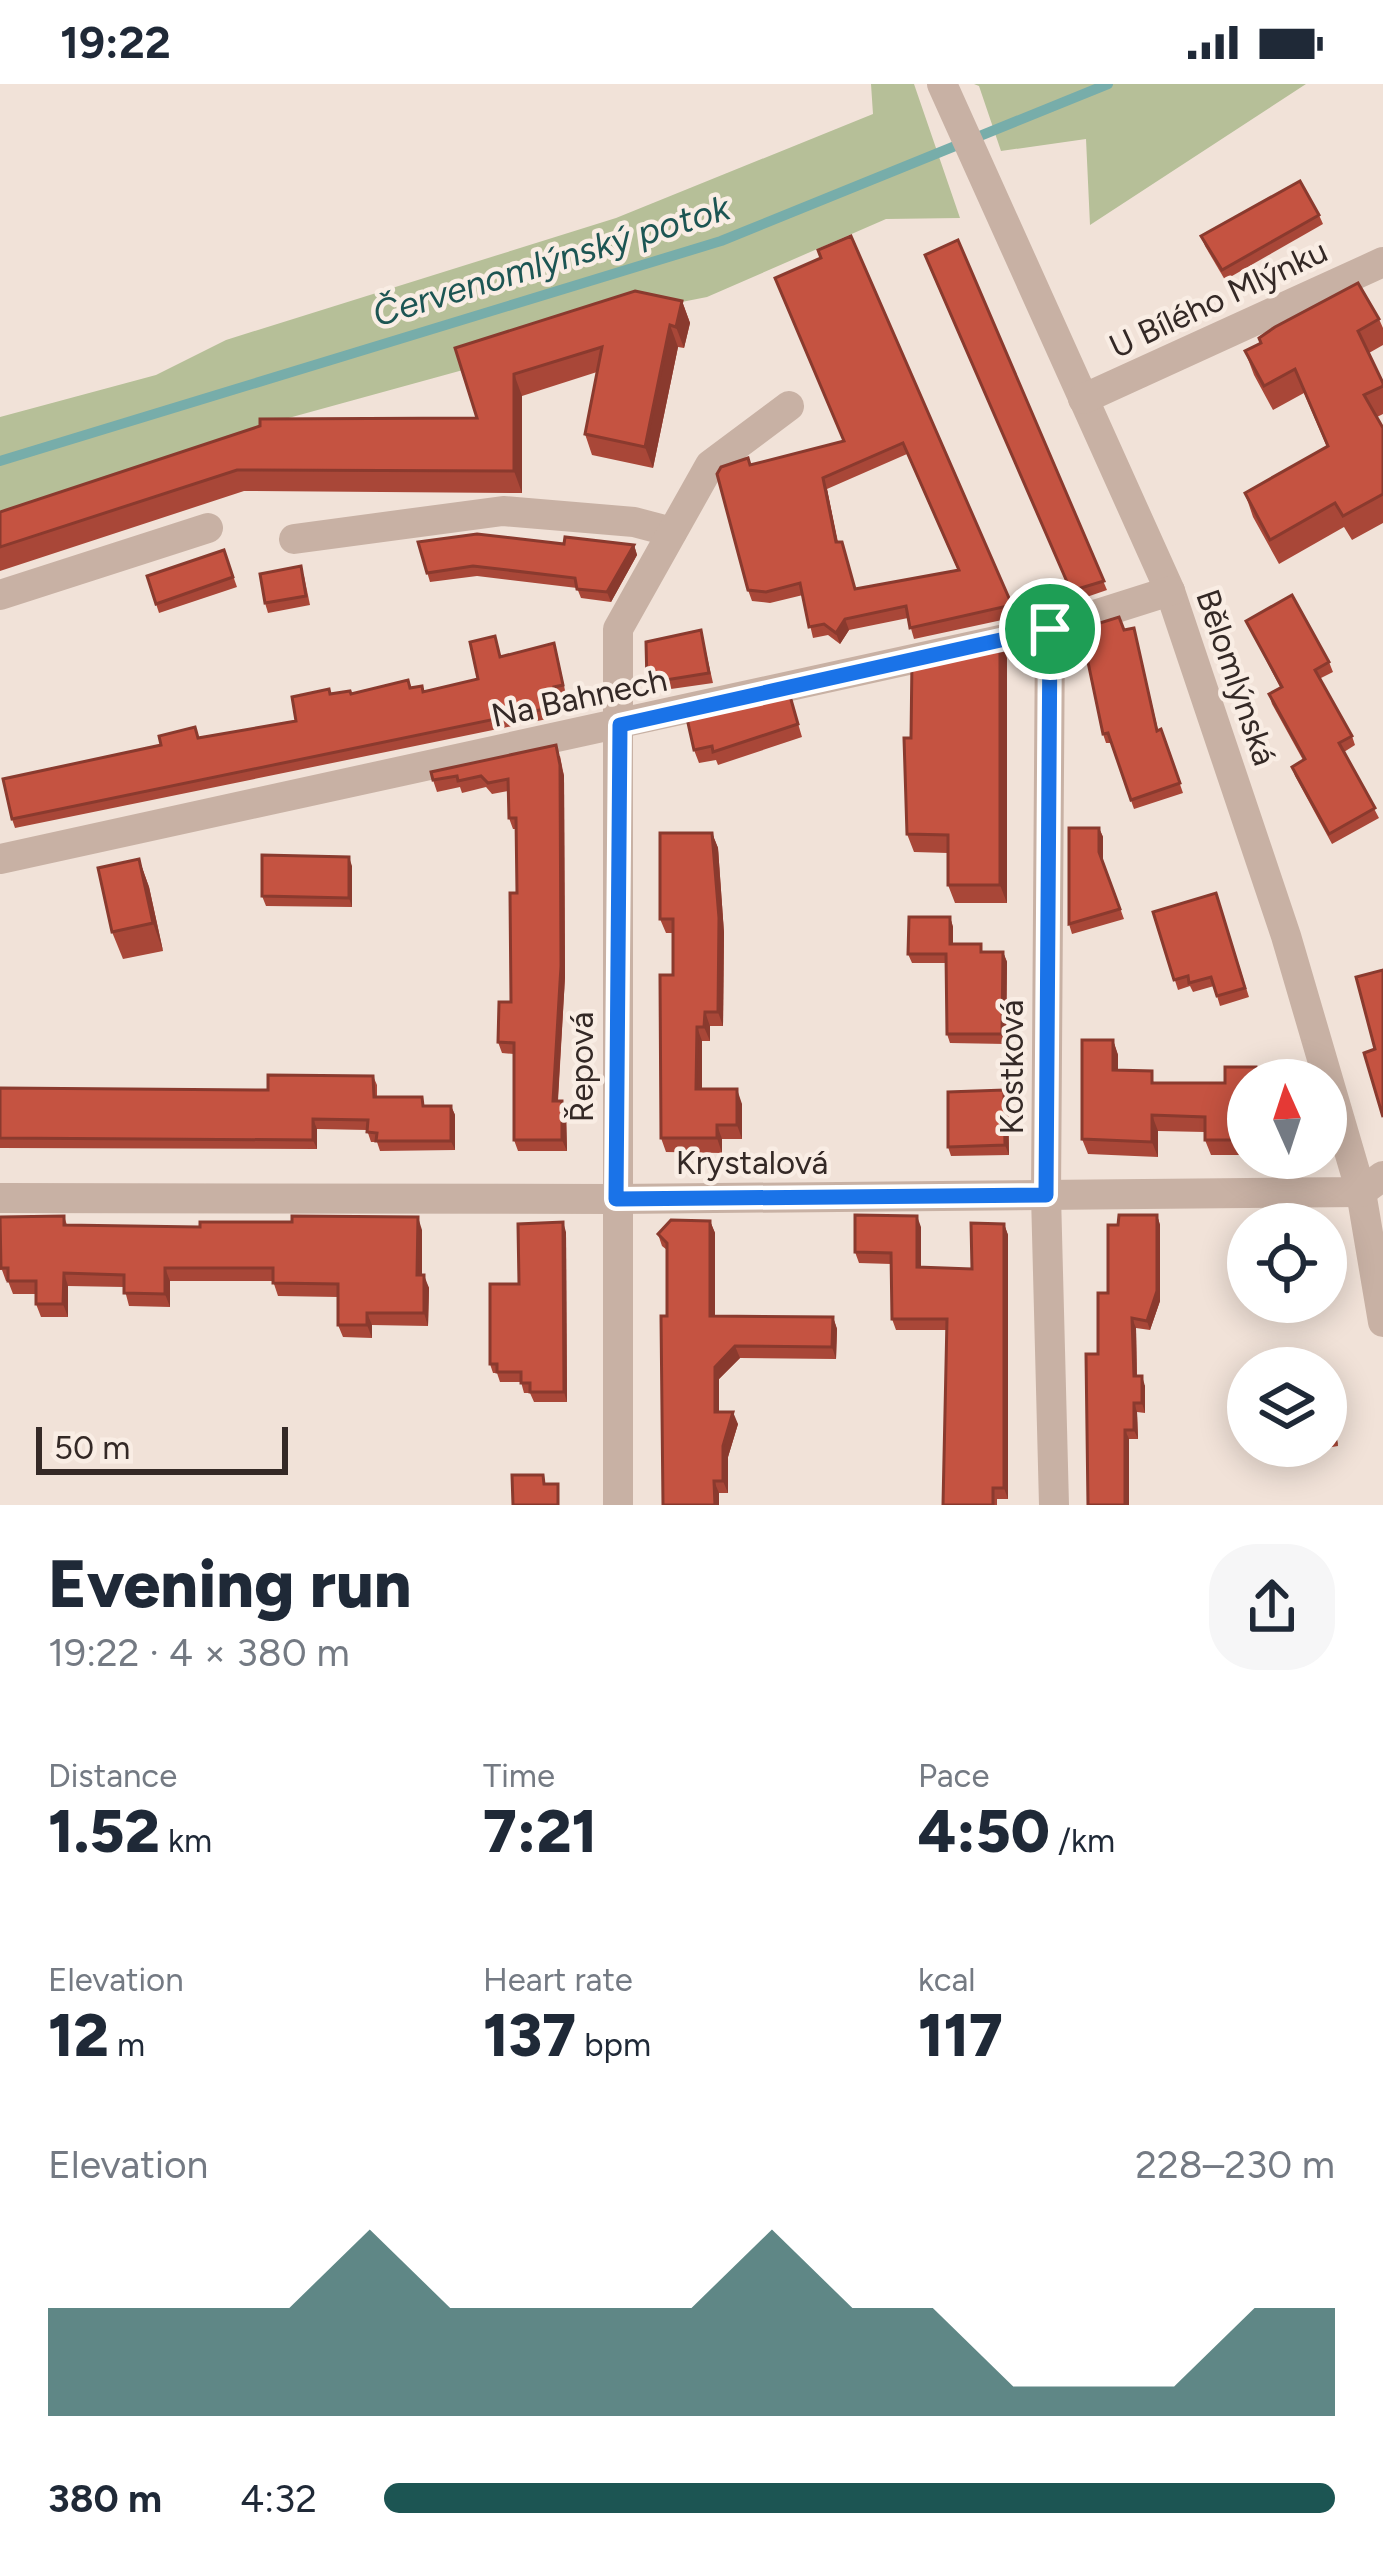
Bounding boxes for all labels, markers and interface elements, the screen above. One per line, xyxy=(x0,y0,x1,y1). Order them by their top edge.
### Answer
text: 19:22 xyxy=(60,15,171,69)
water label: Červenomlýnský potok xyxy=(367,185,736,335)
street label: U Bílého Mlýnku xyxy=(1103,231,1333,366)
pin xyxy=(999,578,1101,680)
street label: Bělomlýnská xyxy=(1188,584,1285,770)
icon: arrive xyxy=(1017,596,1083,662)
street label: Na Bahnech xyxy=(488,660,671,735)
street label: Kostková xyxy=(992,1000,1031,1134)
street label: Řepová xyxy=(562,1012,601,1122)
north arrow xyxy=(1227,1059,1347,1179)
map controls xyxy=(1227,1059,1347,1467)
street label: Krystalová xyxy=(676,1143,828,1182)
button: locate xyxy=(1227,1203,1347,1323)
button: layers xyxy=(1227,1347,1347,1467)
scale bar xyxy=(36,1421,288,1474)
text: 50 m xyxy=(54,1428,130,1467)
text: Evening run xyxy=(48,1544,412,1624)
button: share xyxy=(1209,1544,1335,1670)
text: 19:22 · 4 × 380 m xyxy=(48,1629,350,1676)
text: Distance xyxy=(48,1756,177,1795)
text: Time xyxy=(483,1756,555,1795)
text: Pace xyxy=(918,1756,989,1795)
text: 1.52 xyxy=(48,1795,160,1867)
text: 7:21 xyxy=(483,1795,597,1867)
text: 4:50 xyxy=(918,1795,1050,1867)
text: km xyxy=(160,1821,212,1860)
text: /km xyxy=(1050,1821,1115,1860)
text: Elevation xyxy=(48,1960,184,1999)
text: Heart rate xyxy=(483,1960,633,1999)
text: kcal xyxy=(918,1960,976,1999)
text: 12 xyxy=(48,1999,109,2071)
text: 137 xyxy=(483,1999,576,2071)
text: 117 xyxy=(918,1999,1003,2071)
text: m xyxy=(109,2025,145,2064)
text: bpm xyxy=(576,2025,651,2064)
text: Elevation xyxy=(48,2141,208,2188)
text: 228–230 m xyxy=(1135,2141,1335,2188)
text: 380 m xyxy=(48,2475,162,2522)
text: 4:32 xyxy=(240,2475,317,2522)

